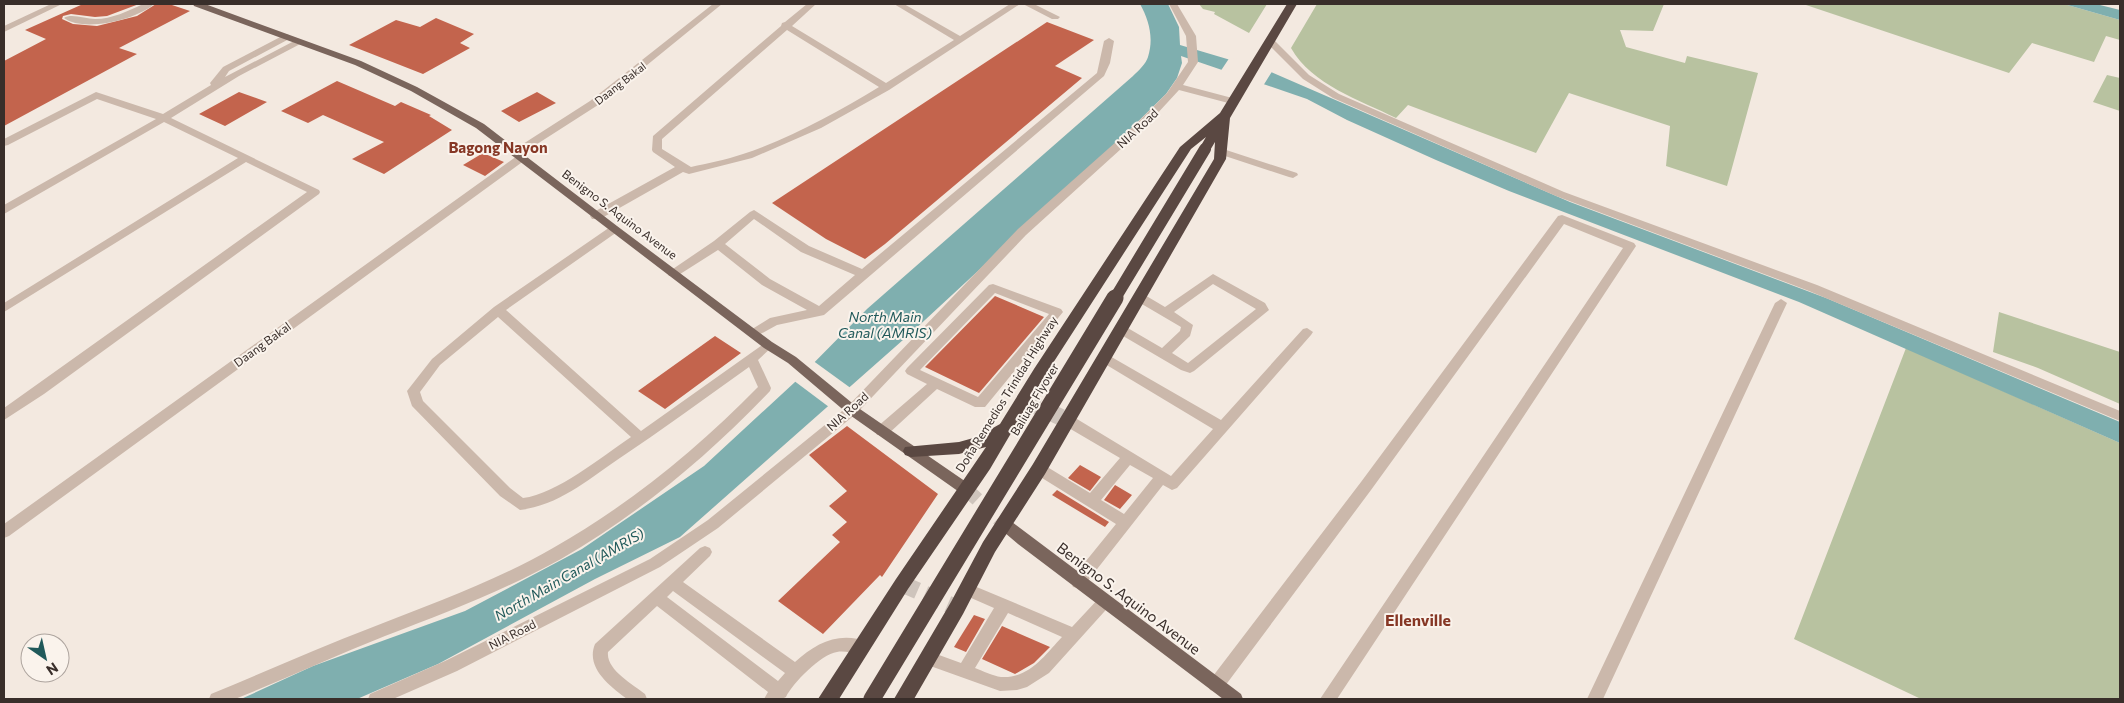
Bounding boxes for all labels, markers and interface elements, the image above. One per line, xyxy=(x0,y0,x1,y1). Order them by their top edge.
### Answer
street label: Daang Bakal xyxy=(592,59,648,107)
street label: NIA Road xyxy=(1114,105,1160,151)
district label: Bagong Nayon xyxy=(448,138,548,156)
street label: Benigno S. Aquino Avenue xyxy=(560,166,680,262)
water label: North Main Canal (AMRIS) xyxy=(838,308,932,341)
street label: Doña Remedios Trinidad Highway xyxy=(952,313,1060,475)
street label: Daang Bakal xyxy=(231,319,293,369)
street label: Baliuag Flyover xyxy=(1007,360,1061,438)
street label: NIA Road xyxy=(823,389,871,433)
water label: North Main Canal (AMRIS) xyxy=(491,524,647,624)
street label: Benigno S. Aquino Avenue xyxy=(1054,538,1204,658)
district label: Ellenville xyxy=(1385,610,1451,629)
street label: NIA Road xyxy=(486,616,538,652)
north arrow xyxy=(20,633,70,683)
text: N xyxy=(43,659,62,679)

